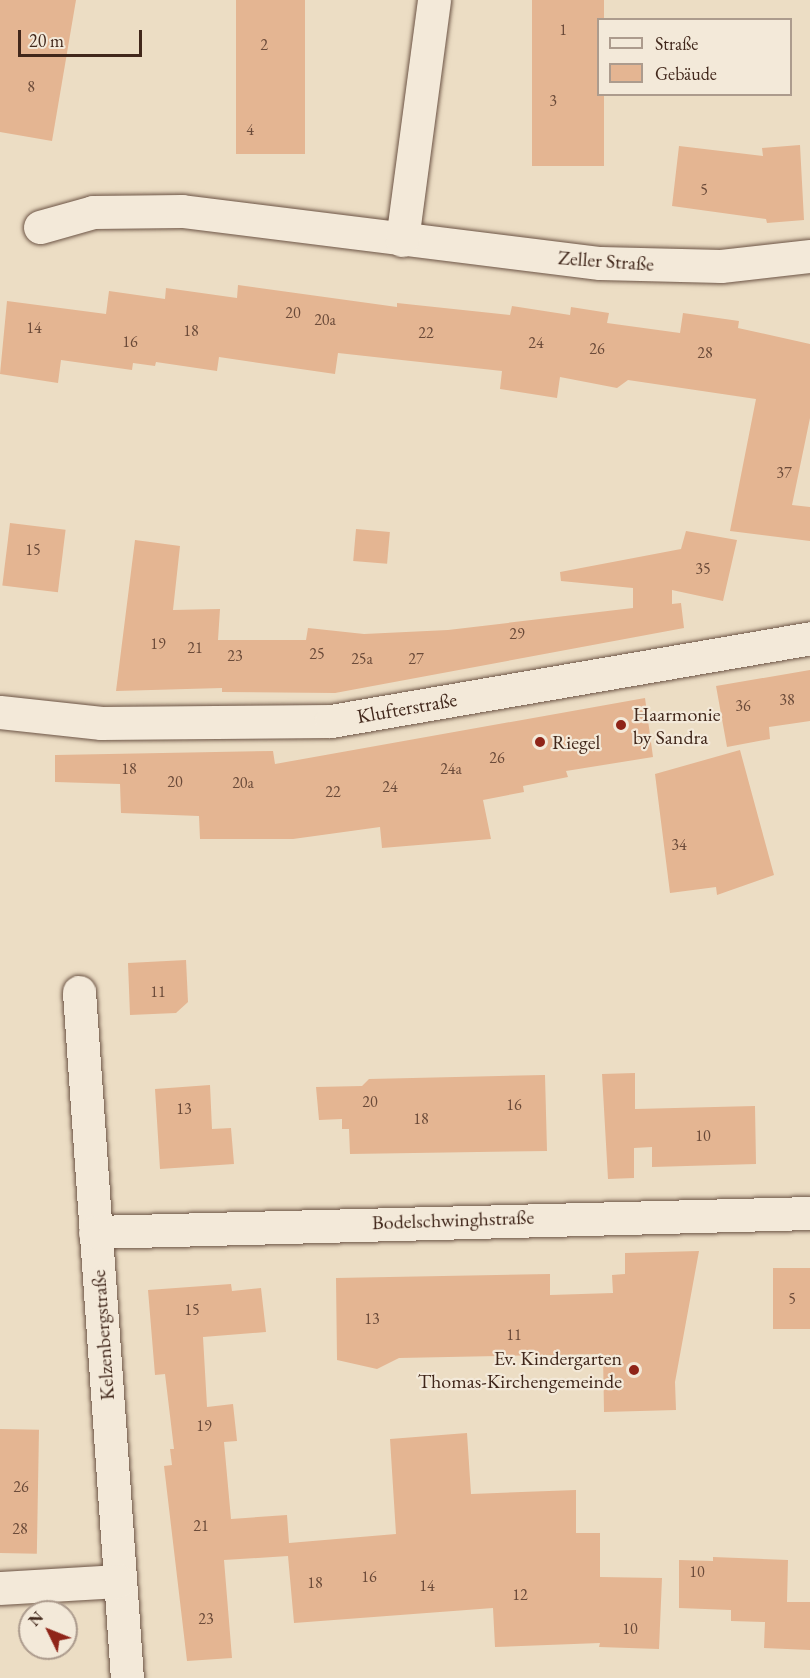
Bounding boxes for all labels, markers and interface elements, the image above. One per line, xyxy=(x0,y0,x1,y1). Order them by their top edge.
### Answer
scale bar xyxy=(21,18,146,56)
legend xyxy=(597,18,792,96)
house number: 1 xyxy=(559,20,567,40)
text: 20 m xyxy=(29,29,64,52)
text: Straße xyxy=(655,32,698,55)
house number: 2 xyxy=(260,35,268,55)
text: Gebäude xyxy=(655,62,717,85)
house number: 8 xyxy=(27,77,35,97)
house number: 3 xyxy=(549,91,557,111)
house number: 4 xyxy=(246,120,254,140)
house number: 5 xyxy=(700,180,708,200)
street label: Zeller Straße xyxy=(557,246,655,276)
house number: 20 xyxy=(285,303,301,323)
house number: 20a xyxy=(314,310,336,330)
house number: 14 xyxy=(26,318,42,338)
house number: 18 xyxy=(183,321,199,341)
house number: 22 xyxy=(418,323,434,343)
house number: 16 xyxy=(122,332,138,352)
house number: 24 xyxy=(528,333,544,353)
house number: 26 xyxy=(589,339,605,359)
house number: 28 xyxy=(697,343,713,363)
house number: 37 xyxy=(776,463,792,483)
house number: 15 xyxy=(25,540,41,560)
house number: 35 xyxy=(695,559,711,579)
house number: 29 xyxy=(509,624,525,644)
house number: 19 xyxy=(150,634,166,654)
house number: 21 xyxy=(187,638,203,658)
house number: 25 xyxy=(309,644,325,664)
house number: 23 xyxy=(227,646,243,666)
house number: 25a xyxy=(351,649,373,669)
house number: 27 xyxy=(408,649,424,669)
street label: Klufterstraße xyxy=(355,687,459,729)
house number: 38 xyxy=(779,690,795,710)
house number: 36 xyxy=(735,696,751,716)
place label: Haarmonie by Sandra xyxy=(633,702,721,749)
marker: Haarmonie by Sandra xyxy=(614,718,628,732)
place label: Riegel xyxy=(552,730,600,754)
marker: Riegel xyxy=(533,735,547,749)
house number: 26 xyxy=(489,748,505,768)
house number: 18 xyxy=(121,759,137,779)
house number: 24a xyxy=(440,759,462,779)
house number: 20 xyxy=(167,772,183,792)
house number: 20a xyxy=(232,773,254,793)
house number: 24 xyxy=(382,777,398,797)
house number: 22 xyxy=(325,782,341,802)
house number: 34 xyxy=(671,835,687,855)
house number: 11 xyxy=(150,982,166,1002)
house number: 20 xyxy=(362,1092,378,1112)
house number: 16 xyxy=(506,1095,522,1115)
house number: 13 xyxy=(176,1099,192,1119)
house number: 18 xyxy=(413,1109,429,1129)
house number: 10 xyxy=(695,1126,711,1146)
street label: Bodelschwinghstraße xyxy=(372,1205,534,1235)
street label: Kelzenbergstraße xyxy=(86,1269,120,1401)
house number: 5 xyxy=(788,1289,796,1309)
house number: 15 xyxy=(184,1300,200,1320)
house number: 13 xyxy=(364,1309,380,1329)
house number: 11 xyxy=(506,1325,522,1345)
place label: Ev. Kindergarten Thomas-Kirchengemeinde xyxy=(418,1346,622,1393)
marker: Ev. Kindergarten Thomas-Kirchengemeinde xyxy=(627,1363,641,1377)
house number: 19 xyxy=(196,1416,212,1436)
house number: 26 xyxy=(13,1477,29,1497)
house number: 21 xyxy=(193,1516,209,1536)
house number: 28 xyxy=(12,1519,28,1539)
house number: 10 xyxy=(689,1562,705,1582)
house number: 16 xyxy=(361,1567,377,1587)
house number: 18 xyxy=(307,1573,323,1593)
house number: 14 xyxy=(419,1576,435,1596)
house number: 12 xyxy=(512,1585,528,1605)
north arrow xyxy=(18,1600,78,1660)
text: N xyxy=(24,1607,48,1631)
house number: 23 xyxy=(198,1609,214,1629)
house number: 10 xyxy=(622,1619,638,1639)

